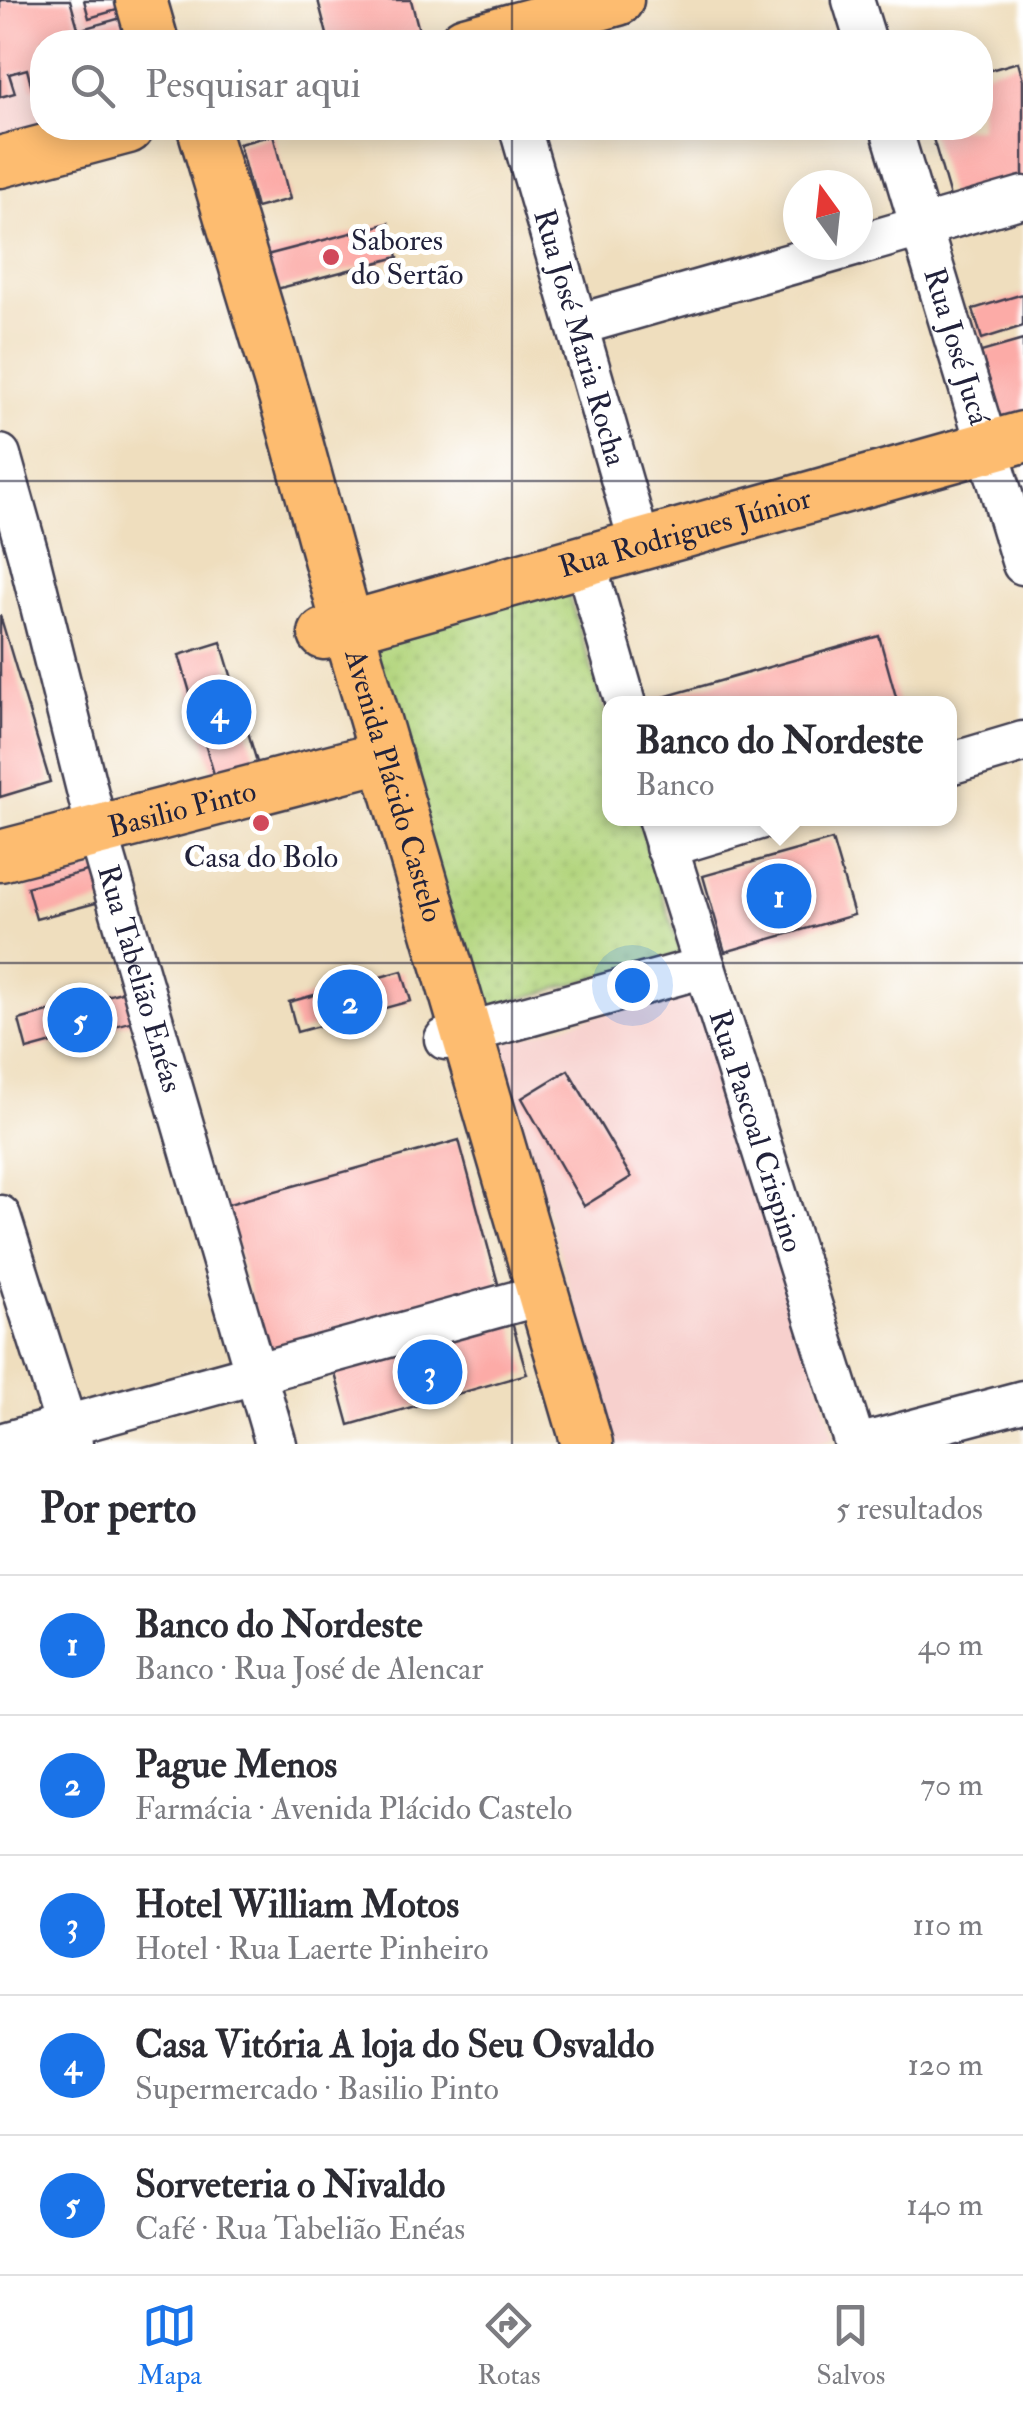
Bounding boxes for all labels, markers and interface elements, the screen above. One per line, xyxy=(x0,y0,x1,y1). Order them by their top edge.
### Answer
search box xyxy=(30,30,993,140)
icon: search xyxy=(65,58,120,113)
text: Pesquisar aqui xyxy=(145,61,361,109)
north arrow xyxy=(783,170,873,260)
street label: Rua José Maria Rocha xyxy=(526,205,635,471)
place label: Sabores do Sertão xyxy=(351,222,463,293)
marker: Sabores do Sertão xyxy=(320,246,342,268)
street label: Rua José Jucá xyxy=(916,263,998,430)
street label: Rua Rodrigues Júnior xyxy=(554,479,815,585)
street label: Avenida Plácido Castelo xyxy=(336,644,452,926)
pin: 4 xyxy=(186,674,252,750)
popup xyxy=(602,696,957,826)
text: Banco do Nordeste xyxy=(636,717,923,765)
text: Banco xyxy=(636,765,714,805)
street label: Basilio Pinto xyxy=(104,772,260,846)
marker: Casa do Bolo xyxy=(250,812,272,834)
place label: Casa do Bolo xyxy=(184,839,338,876)
pin: 1 xyxy=(746,858,812,934)
street label: Rua Tabelião Enéas xyxy=(90,860,191,1096)
your location xyxy=(607,960,658,1011)
pin: 2 xyxy=(318,964,382,1040)
pin: 5 xyxy=(48,982,112,1058)
street label: Rua Pascoal Crispino xyxy=(701,1005,812,1256)
pin: 3 xyxy=(398,1334,462,1410)
text: Por perto xyxy=(40,1483,196,1535)
text: 5 resultados xyxy=(836,1489,983,1529)
text: Banco do Nordeste xyxy=(135,1601,423,1649)
text: 1 xyxy=(67,1625,78,1665)
text: 40 m xyxy=(918,1625,983,1665)
text: Banco · Rua José de Alencar xyxy=(135,1649,483,1689)
text: Pague Menos xyxy=(135,1741,337,1789)
text: 2 xyxy=(64,1765,81,1805)
text: 70 m xyxy=(920,1765,983,1805)
text: Farmácia · Avenida Plácido Castelo xyxy=(135,1789,572,1829)
text: Hotel William Motos xyxy=(135,1881,459,1929)
text: 3 xyxy=(66,1905,79,1945)
text: 110 m xyxy=(912,1905,983,1945)
text: Hotel · Rua Laerte Pinheiro xyxy=(135,1929,489,1969)
text: Casa Vitória A loja do Seu Osvaldo xyxy=(135,2021,654,2069)
text: 4 xyxy=(64,2045,81,2085)
text: 120 m xyxy=(907,2045,983,2085)
text: Supermercado · Basilio Pinto xyxy=(135,2069,499,2109)
text: Sorveteria o Nivaldo xyxy=(135,2161,445,2209)
text: 5 xyxy=(65,2185,80,2225)
text: 140 m xyxy=(906,2185,983,2225)
text: Café · Rua Tabelião Enéas xyxy=(135,2209,465,2249)
tab: Mapa xyxy=(138,2298,202,2393)
tab: Rotas xyxy=(477,2298,541,2393)
tab: Salvos xyxy=(816,2298,885,2393)

